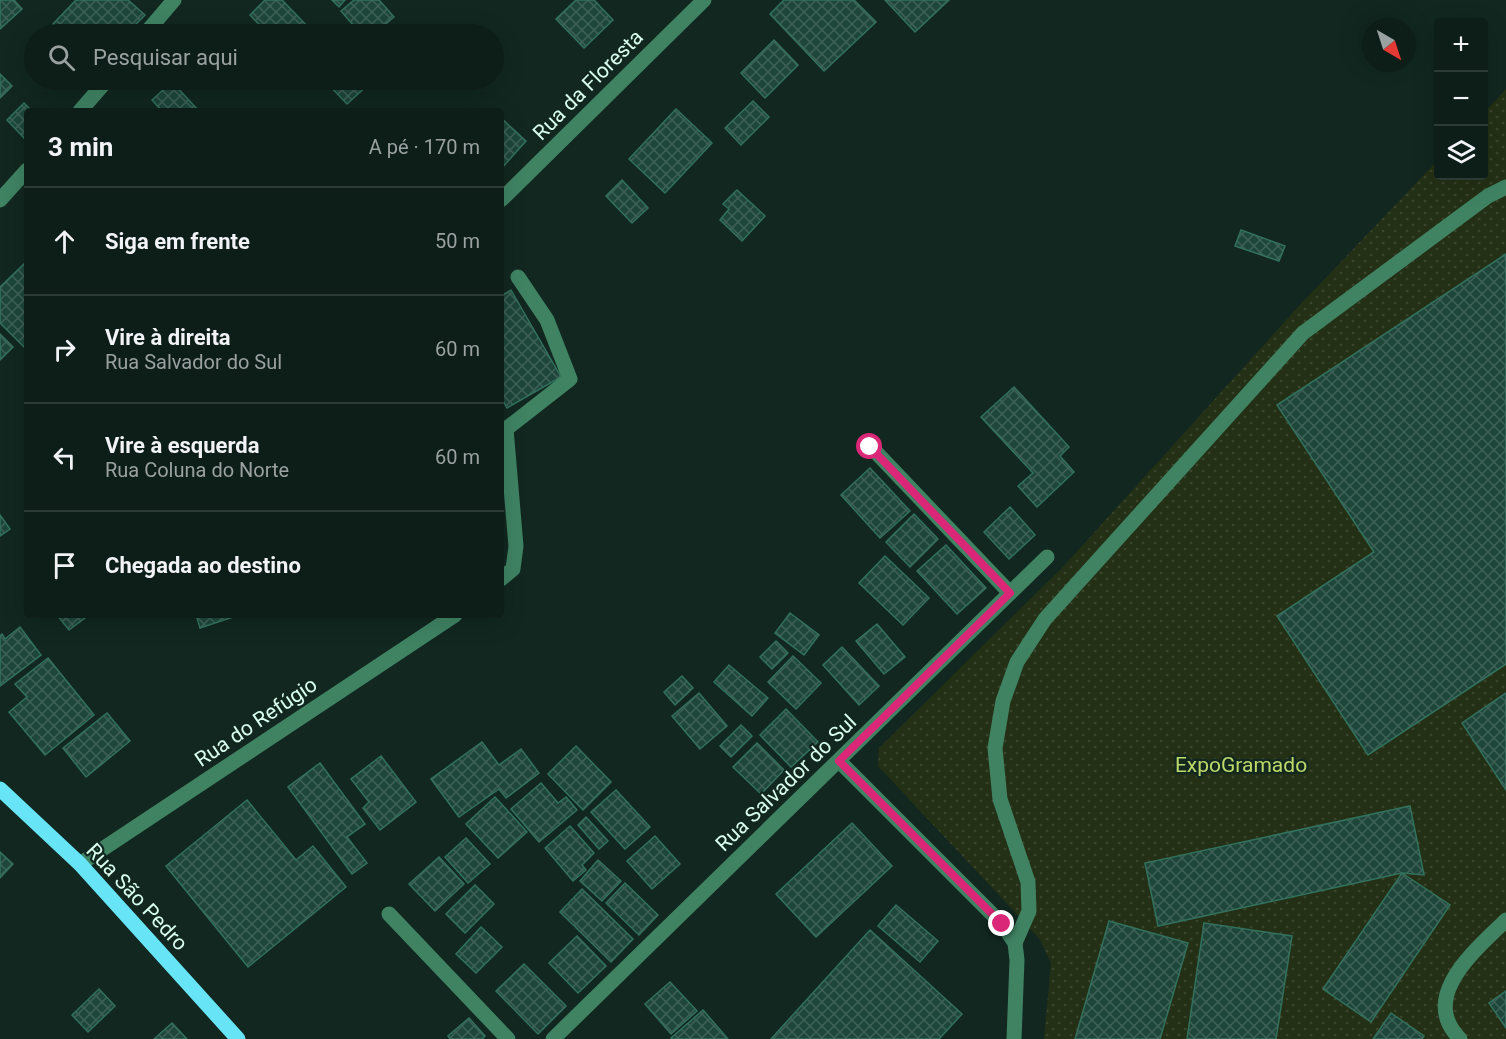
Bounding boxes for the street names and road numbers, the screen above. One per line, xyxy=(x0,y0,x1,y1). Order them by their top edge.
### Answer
street label: Rua da Floresta xyxy=(528,25,648,145)
street label: Rua do Refúgio xyxy=(190,672,322,772)
street label: Rua Salvador do Sul xyxy=(711,710,861,856)
street label: Rua São Pedro xyxy=(81,839,193,955)

